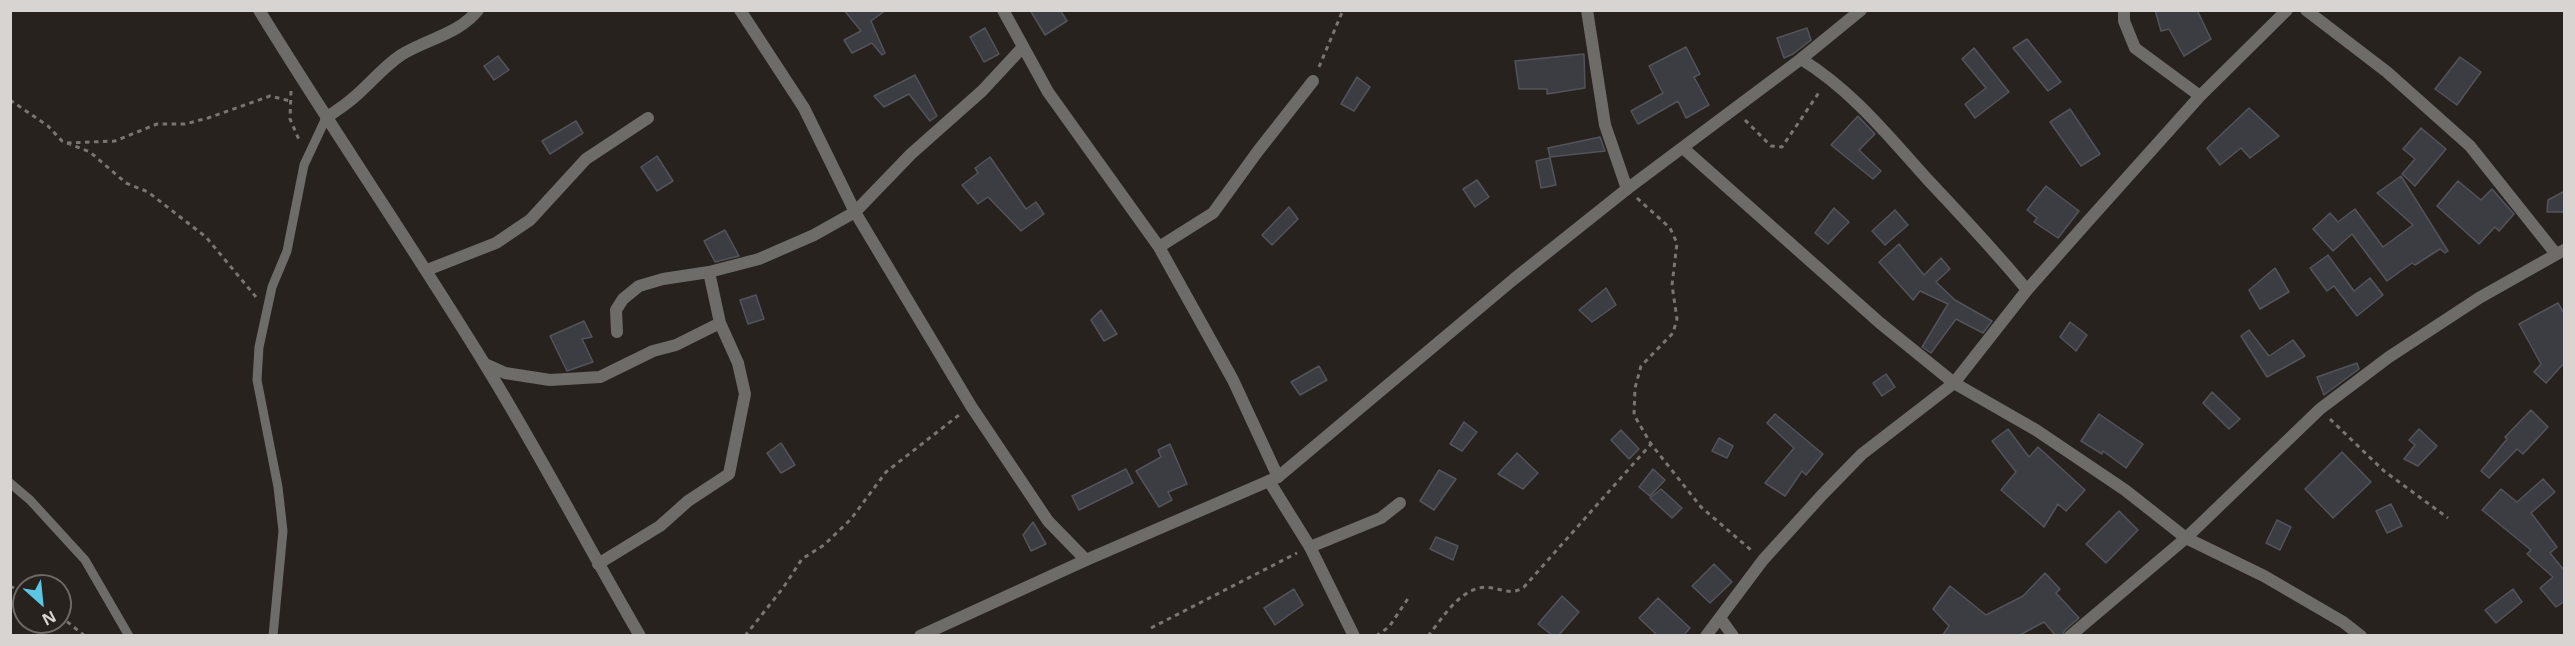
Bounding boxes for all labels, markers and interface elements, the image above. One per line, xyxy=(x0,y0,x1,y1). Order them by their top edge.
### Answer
north arrow xyxy=(12,574,72,634)
text: N xyxy=(38,605,60,631)

